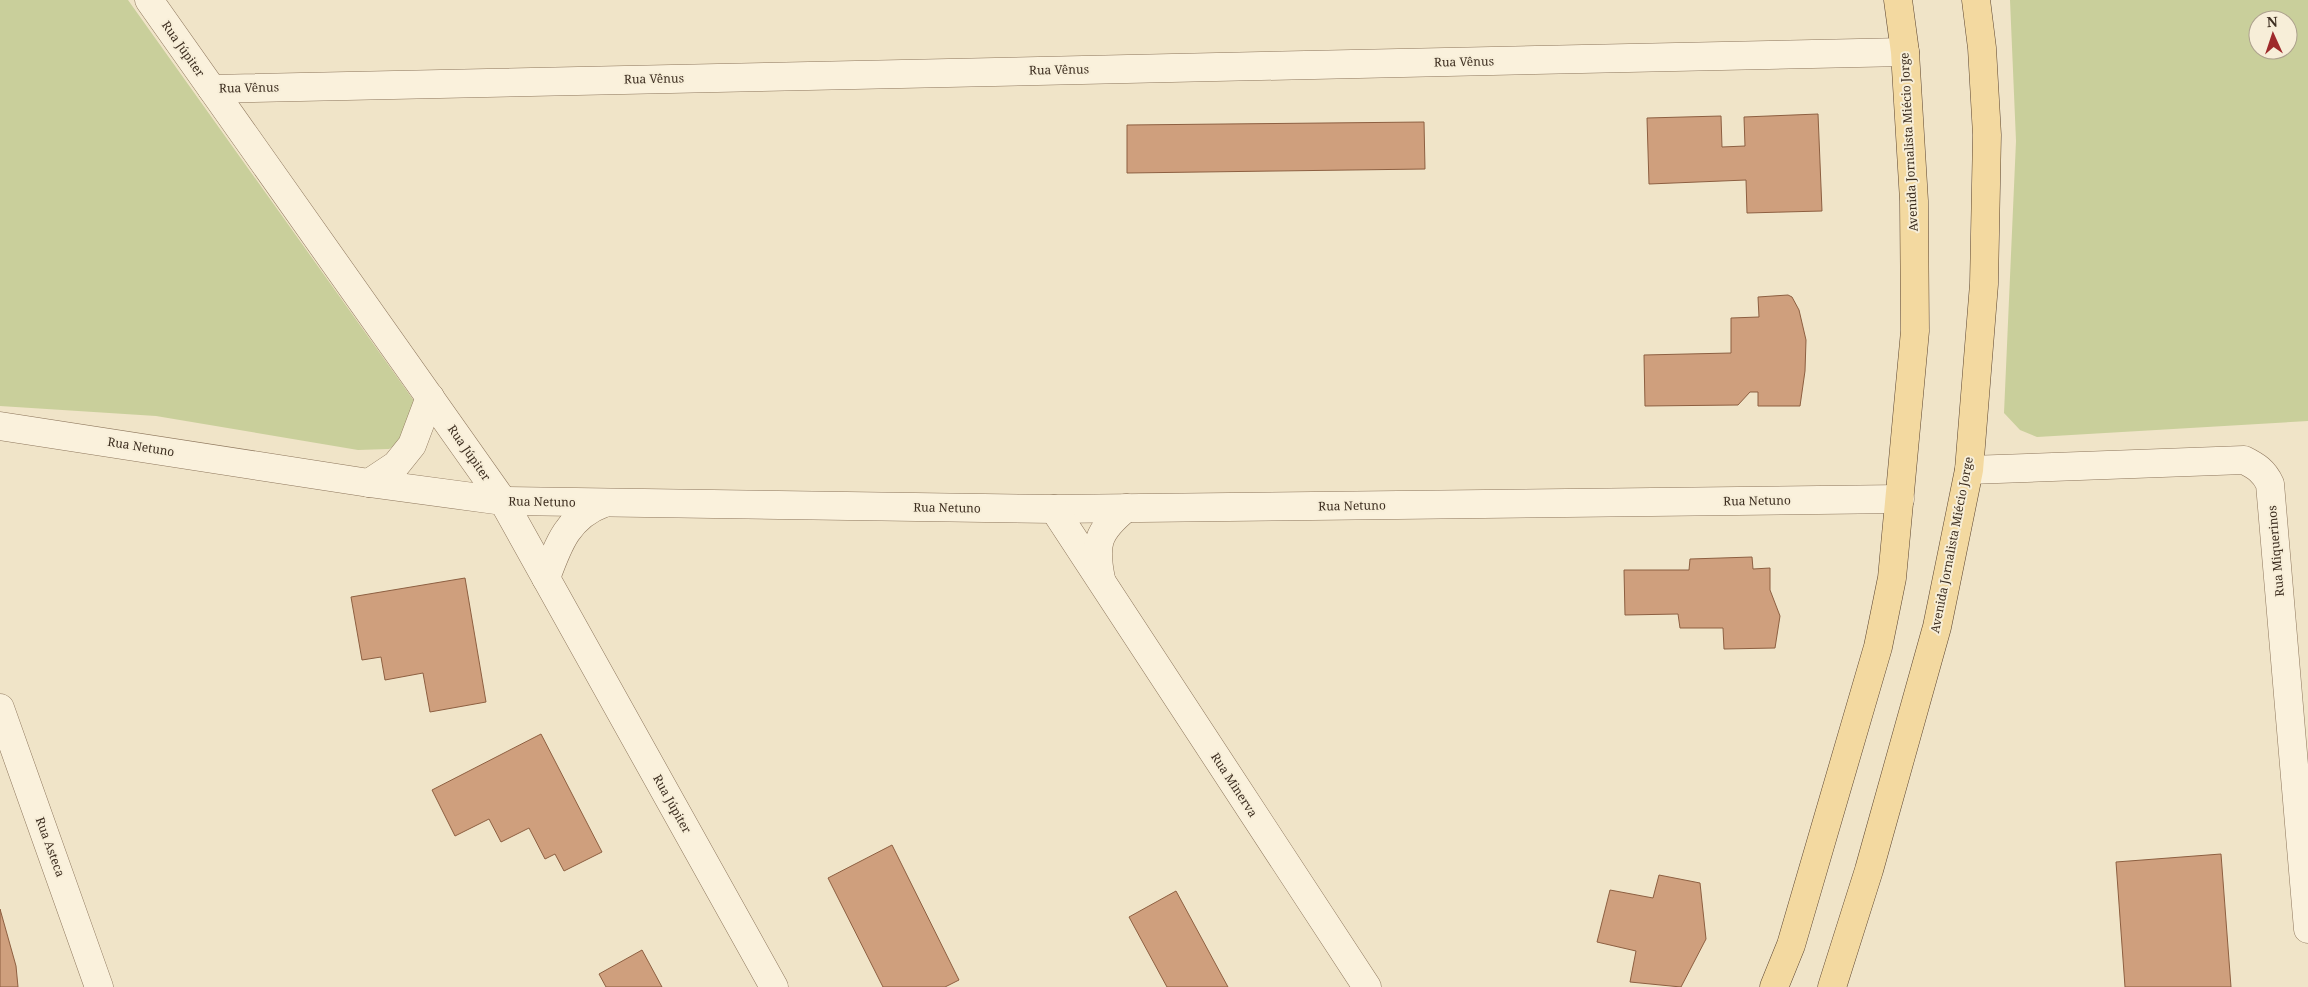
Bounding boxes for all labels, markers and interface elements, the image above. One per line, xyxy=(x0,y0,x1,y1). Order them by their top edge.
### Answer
north arrow xyxy=(2248,10,2298,60)
text: N xyxy=(2266,12,2278,31)
street label: Rua Júpiter xyxy=(158,17,209,80)
street label: Rua Vênus xyxy=(1434,52,1494,71)
street label: Avenida Jornalista Miécio Jorge xyxy=(1895,52,1922,232)
street label: Rua Vênus xyxy=(1029,60,1089,79)
street label: Rua Vênus xyxy=(624,69,684,88)
street label: Rua Vênus xyxy=(219,78,279,97)
street label: Rua Júpiter xyxy=(444,421,495,484)
street label: Rua Netuno xyxy=(106,433,176,460)
street label: Avenida Jornalista Miécio Jorge xyxy=(1926,455,1977,635)
street label: Rua Netuno xyxy=(1723,491,1791,510)
street label: Rua Netuno xyxy=(508,492,576,511)
street label: Rua Netuno xyxy=(1318,496,1386,515)
street label: Rua Netuno xyxy=(913,498,981,517)
street label: Rua Miquerinos xyxy=(2263,505,2288,597)
street label: Rua Minerva xyxy=(1207,749,1262,821)
street label: Rua Júpiter xyxy=(649,771,696,837)
street label: Rua Asteca xyxy=(32,815,69,879)

